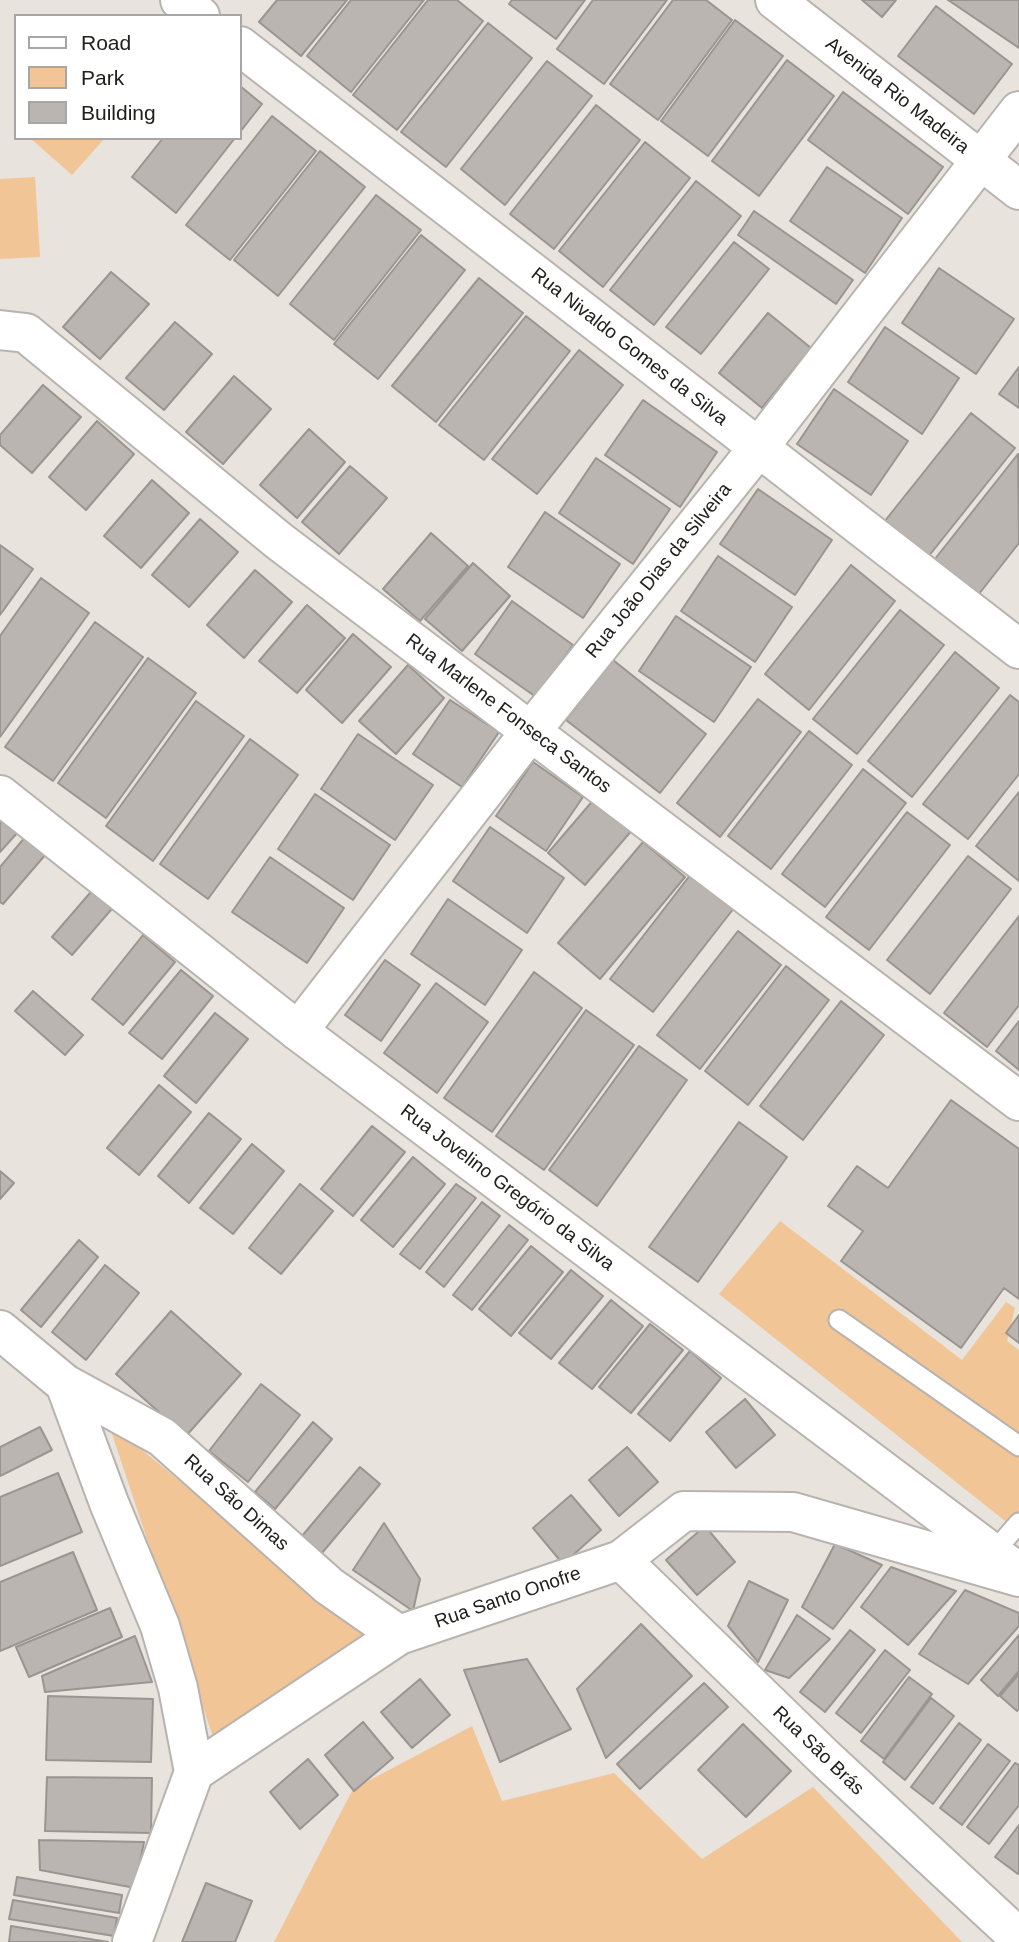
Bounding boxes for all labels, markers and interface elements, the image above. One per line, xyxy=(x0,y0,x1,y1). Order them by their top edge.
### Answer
legend xyxy=(14,14,242,140)
text: Road xyxy=(81,31,131,54)
street label: Avenida Rio Madeira xyxy=(821,33,973,159)
text: Park xyxy=(81,66,124,89)
text: Building xyxy=(81,101,156,124)
street label: Rua Nivaldo Gomes da Silva xyxy=(526,263,732,431)
street label: Rua João Dias da Silveira xyxy=(581,479,737,663)
street label: Rua Marlene Fonseca Santos xyxy=(401,629,615,799)
street label: Rua Jovelino Gregório da Silva xyxy=(396,1100,618,1276)
street label: Rua São Dimas xyxy=(179,1450,293,1556)
street label: Rua Santo Onofre xyxy=(432,1562,584,1634)
street label: Rua São Brás xyxy=(768,1702,868,1800)

